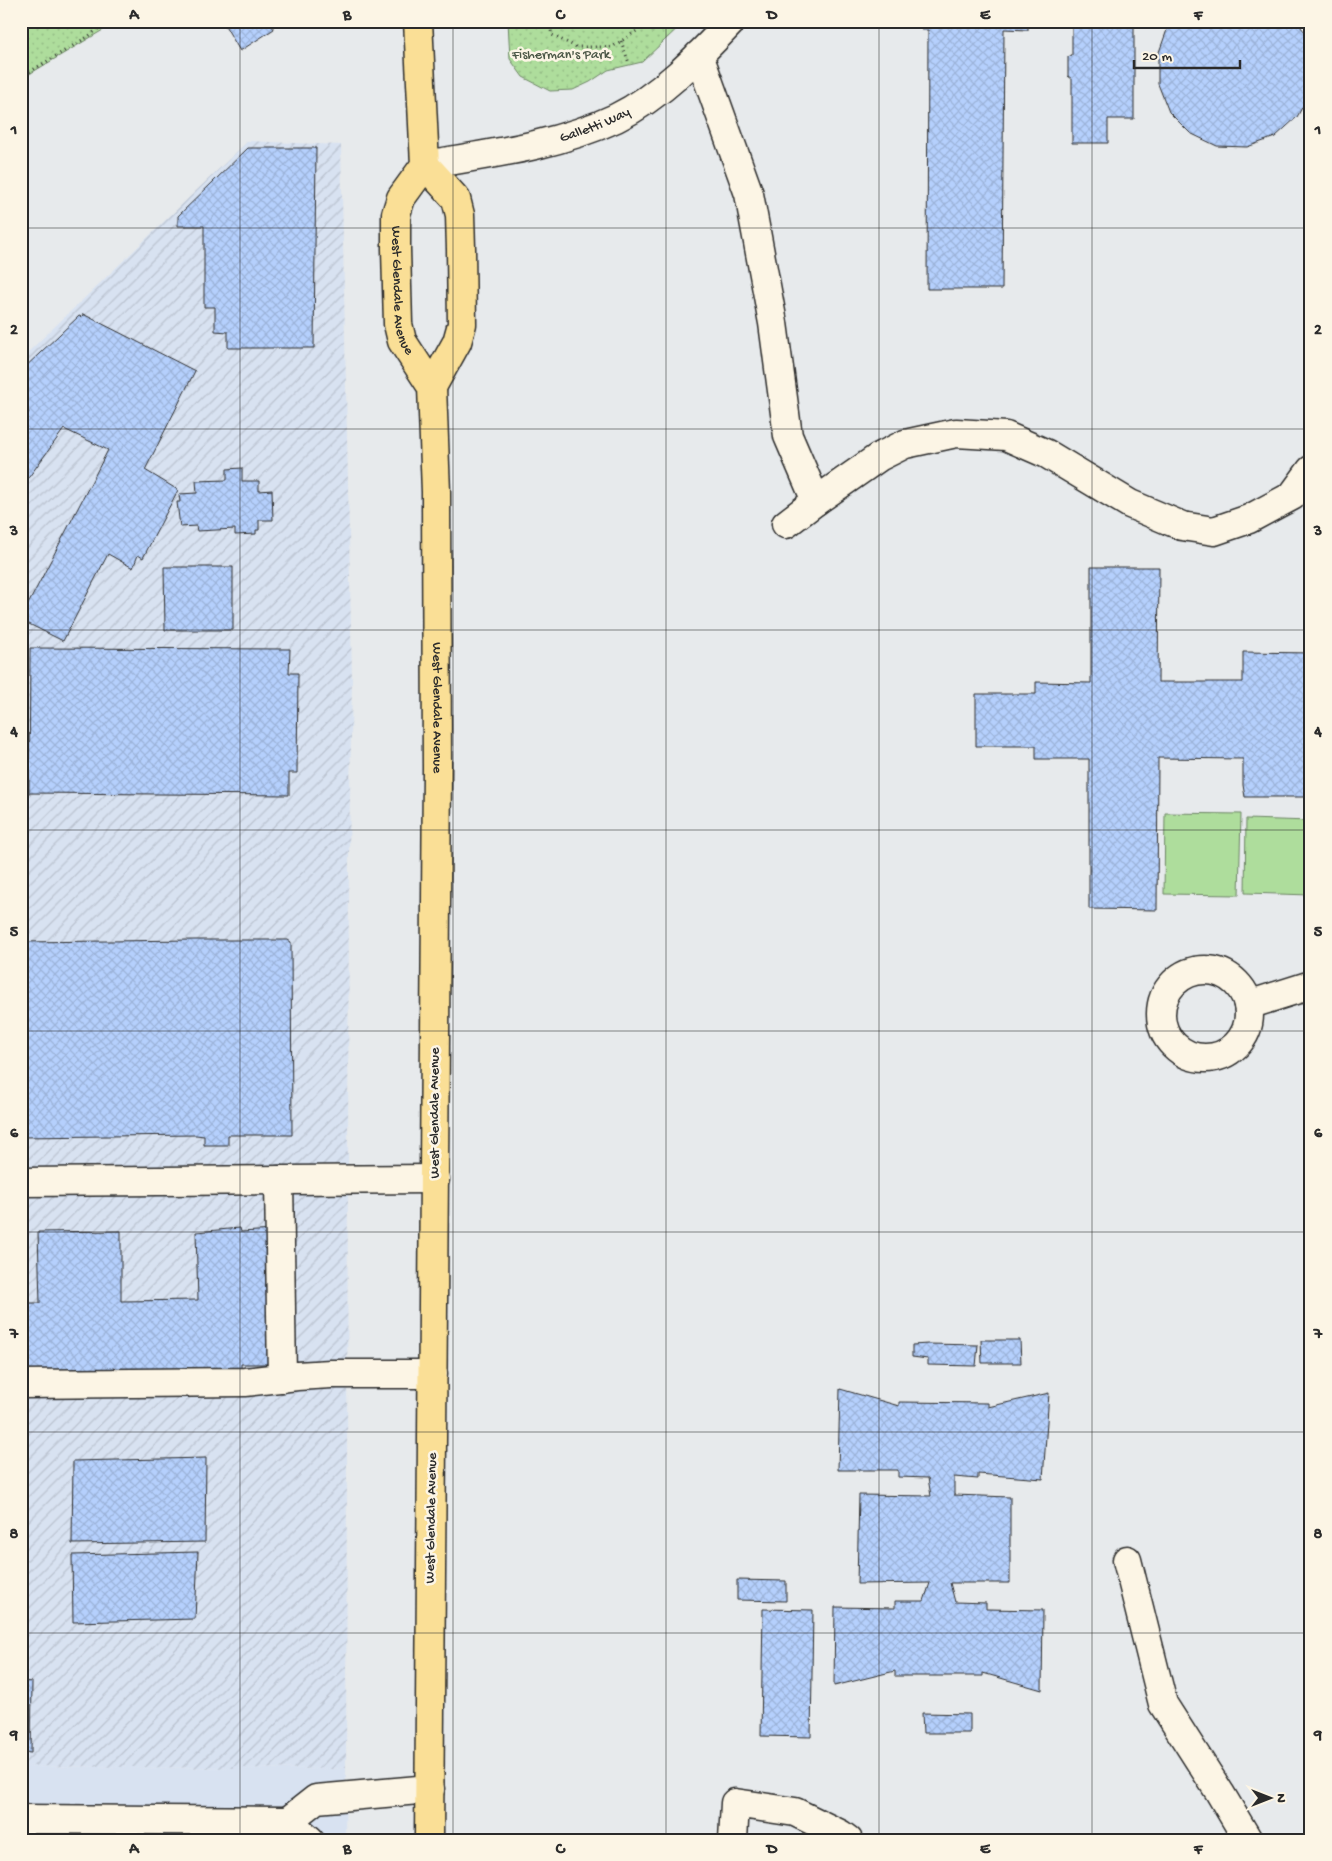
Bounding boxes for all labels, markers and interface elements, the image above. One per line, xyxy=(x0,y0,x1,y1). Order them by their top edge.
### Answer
text: A xyxy=(128,7,140,26)
text: B xyxy=(342,7,352,26)
text: C xyxy=(555,7,566,26)
text: D xyxy=(765,7,778,26)
text: E xyxy=(980,7,991,26)
text: F xyxy=(1193,7,1204,26)
scale bar xyxy=(1134,38,1241,70)
park label: Fisherman's Park xyxy=(511,47,612,64)
text: 20 m xyxy=(1142,48,1172,66)
street label: Galletti Way xyxy=(558,104,633,147)
text: 1 xyxy=(10,122,17,141)
text: 1 xyxy=(1314,122,1321,141)
street label: West Glendale Avenue xyxy=(388,226,418,359)
text: 2 xyxy=(10,322,18,341)
text: 2 xyxy=(1314,322,1322,341)
text: 3 xyxy=(9,523,18,542)
text: 3 xyxy=(1313,523,1322,542)
street label: West Glendale Avenue xyxy=(428,642,446,774)
text: 4 xyxy=(9,724,18,743)
text: 4 xyxy=(1313,724,1322,743)
text: 5 xyxy=(10,924,19,943)
text: 5 xyxy=(1314,924,1323,943)
street label: West Glendale Avenue xyxy=(427,1047,444,1178)
text: 6 xyxy=(10,1125,19,1144)
text: 6 xyxy=(1314,1125,1323,1144)
text: 7 xyxy=(9,1326,19,1345)
text: 7 xyxy=(1313,1326,1323,1345)
street label: West Glendale Avenue xyxy=(422,1452,442,1584)
text: 8 xyxy=(10,1526,19,1545)
text: 8 xyxy=(1314,1526,1323,1545)
text: 9 xyxy=(9,1727,18,1746)
text: 9 xyxy=(1313,1727,1322,1746)
north arrow xyxy=(1244,1774,1294,1824)
text: N xyxy=(1272,1793,1289,1803)
text: A xyxy=(128,1841,140,1860)
text: B xyxy=(342,1841,352,1860)
text: C xyxy=(555,1841,566,1860)
text: D xyxy=(765,1841,778,1860)
text: E xyxy=(980,1841,991,1860)
text: F xyxy=(1193,1841,1204,1860)

